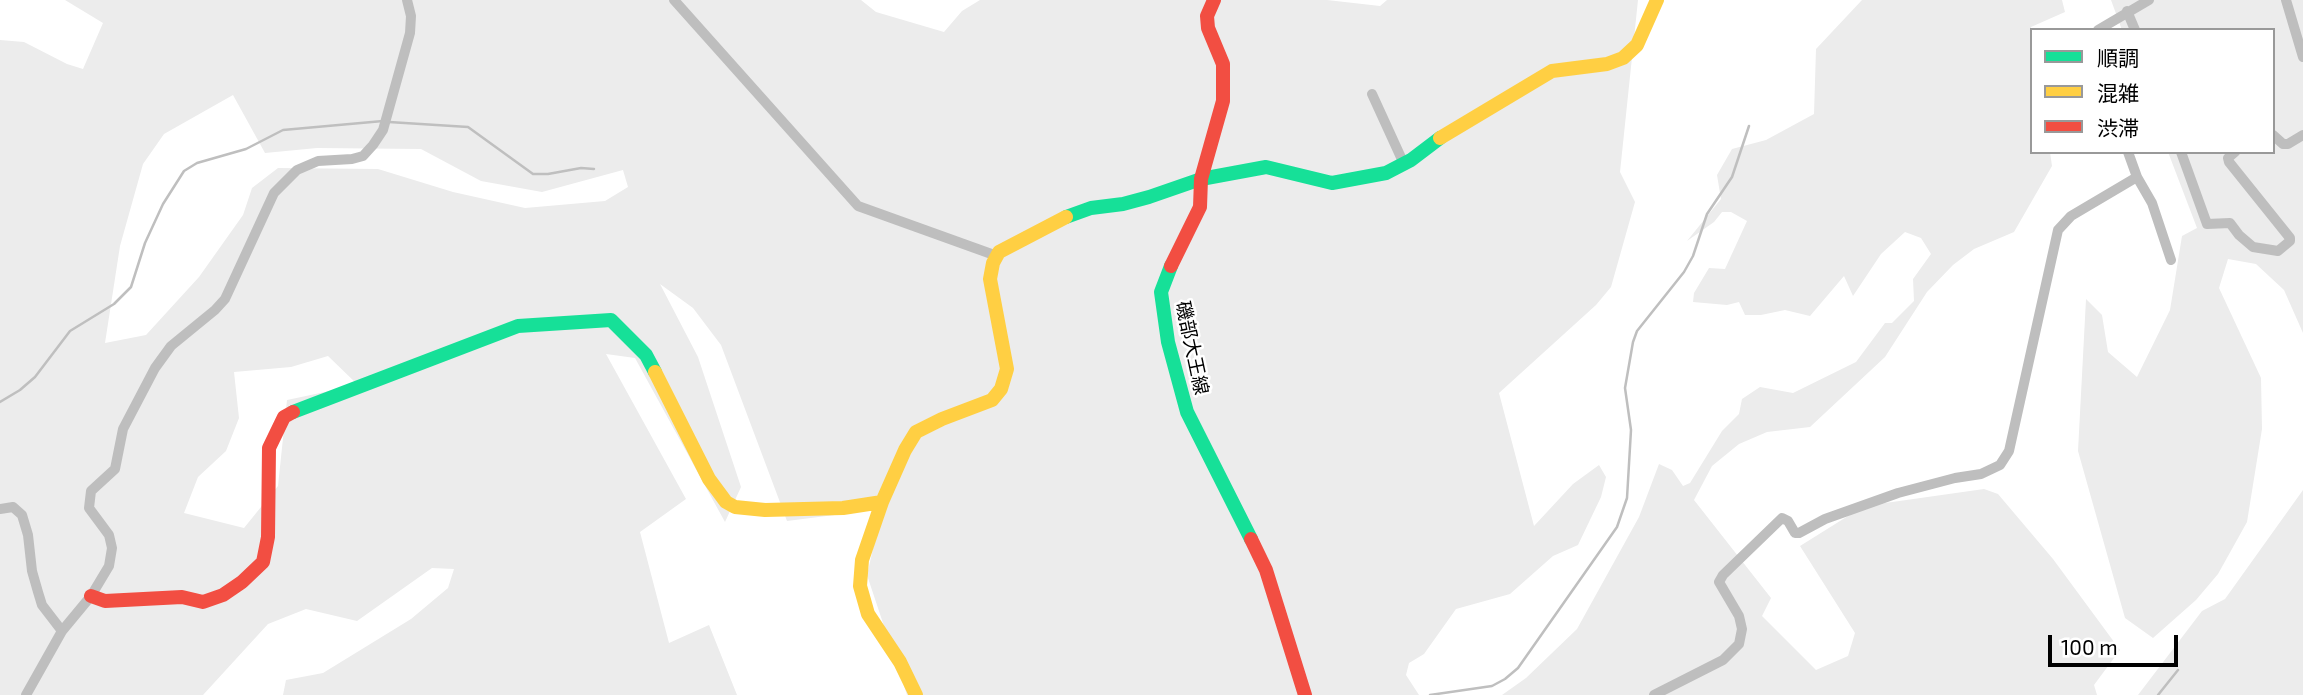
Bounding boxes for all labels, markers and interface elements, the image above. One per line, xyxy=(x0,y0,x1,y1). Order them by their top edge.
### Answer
legend xyxy=(2030,28,2275,154)
text: 順調 xyxy=(2097,45,2139,70)
text: 混雑 xyxy=(2097,80,2139,105)
text: 渋滞 xyxy=(2097,115,2139,140)
street label: 磯部大王線 xyxy=(1171,299,1213,397)
scale bar xyxy=(2051,622,2180,666)
text: 100 m xyxy=(2061,634,2118,659)

